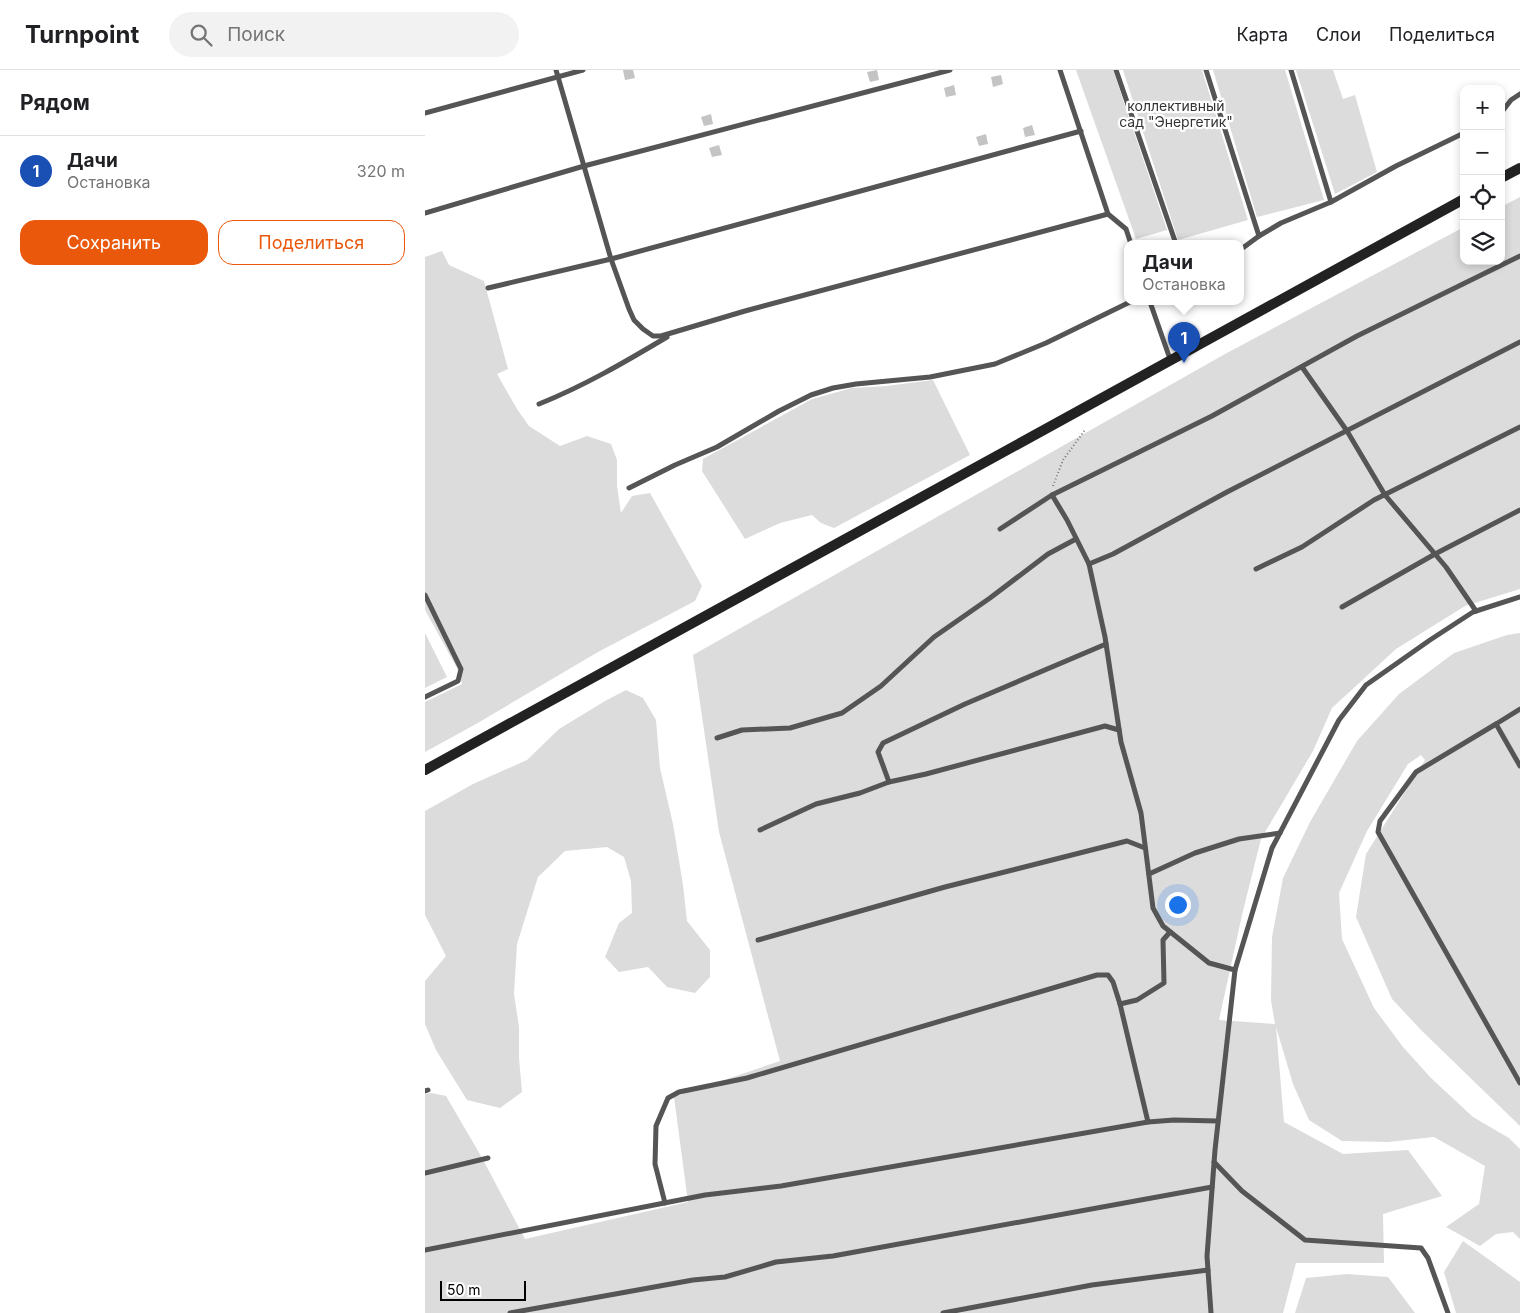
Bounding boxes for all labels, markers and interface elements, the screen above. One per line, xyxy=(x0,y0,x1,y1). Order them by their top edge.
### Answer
search box xyxy=(169,12,519,57)
text: Turnpoint xyxy=(25,20,139,49)
icon: search xyxy=(187,21,215,49)
text: Поиск xyxy=(227,23,285,46)
text: Карта xyxy=(1236,24,1288,45)
text: Слои xyxy=(1316,24,1361,45)
text: Поделиться xyxy=(1389,24,1495,45)
map controls xyxy=(1460,85,1505,265)
button: + xyxy=(1460,85,1505,130)
text: Рядом xyxy=(20,90,90,115)
park label: коллективный сад "Энергетик" xyxy=(1119,97,1233,130)
button: − xyxy=(1460,130,1505,175)
text: Дачи xyxy=(67,149,118,172)
text: 1 xyxy=(33,161,39,181)
text: 320 m xyxy=(357,161,405,181)
text: Остановка xyxy=(67,172,151,192)
button: locate xyxy=(1460,175,1505,220)
button: Сохранить xyxy=(20,220,208,265)
button: Поделиться xyxy=(218,220,405,265)
button: layers xyxy=(1460,220,1505,265)
popup xyxy=(1124,240,1244,305)
text: Дачи xyxy=(1142,251,1193,274)
text: Остановка xyxy=(1142,274,1226,294)
pin: 1 xyxy=(1168,322,1200,363)
your location xyxy=(1165,892,1191,918)
scale bar xyxy=(440,1278,526,1301)
text: 50 m xyxy=(447,1281,481,1298)

